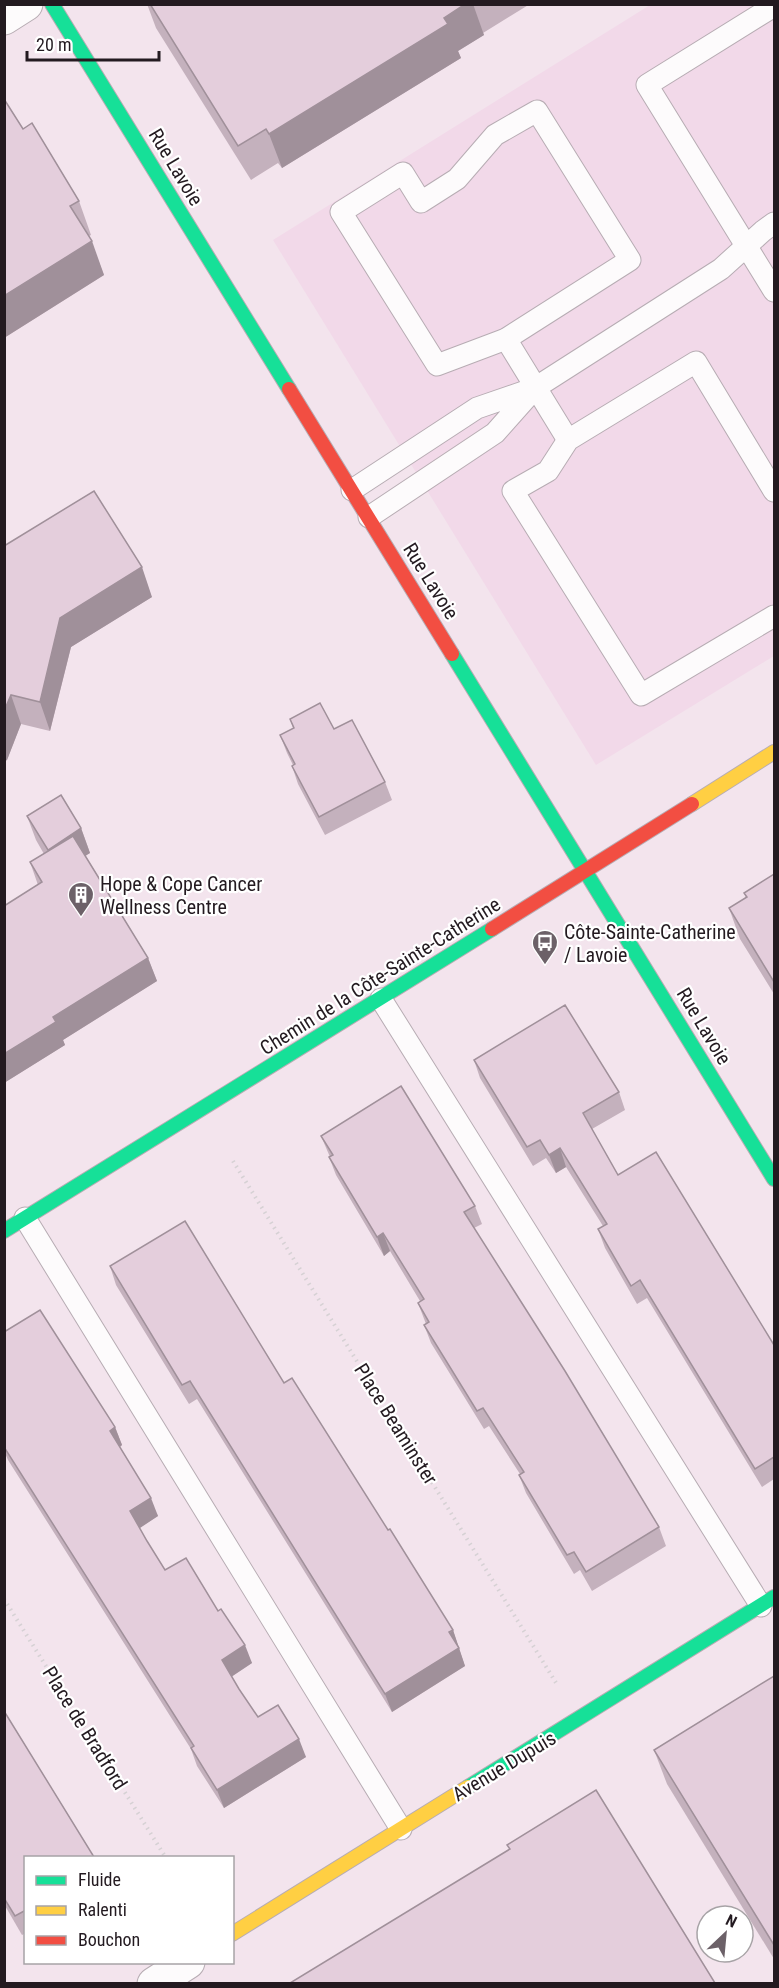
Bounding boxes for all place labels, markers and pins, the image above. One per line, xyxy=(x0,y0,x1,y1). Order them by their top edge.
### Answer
place label: Hope & Cope Cancer Wellness Centre xyxy=(100,872,262,919)
building icon: Hope & Cope Cancer Wellness Centre xyxy=(66,880,96,918)
place label: Côte-Sainte-Catherine / Lavoie xyxy=(564,920,736,967)
bus stop icon: Côte-Sainte-Catherine / Lavoie xyxy=(530,928,560,966)

